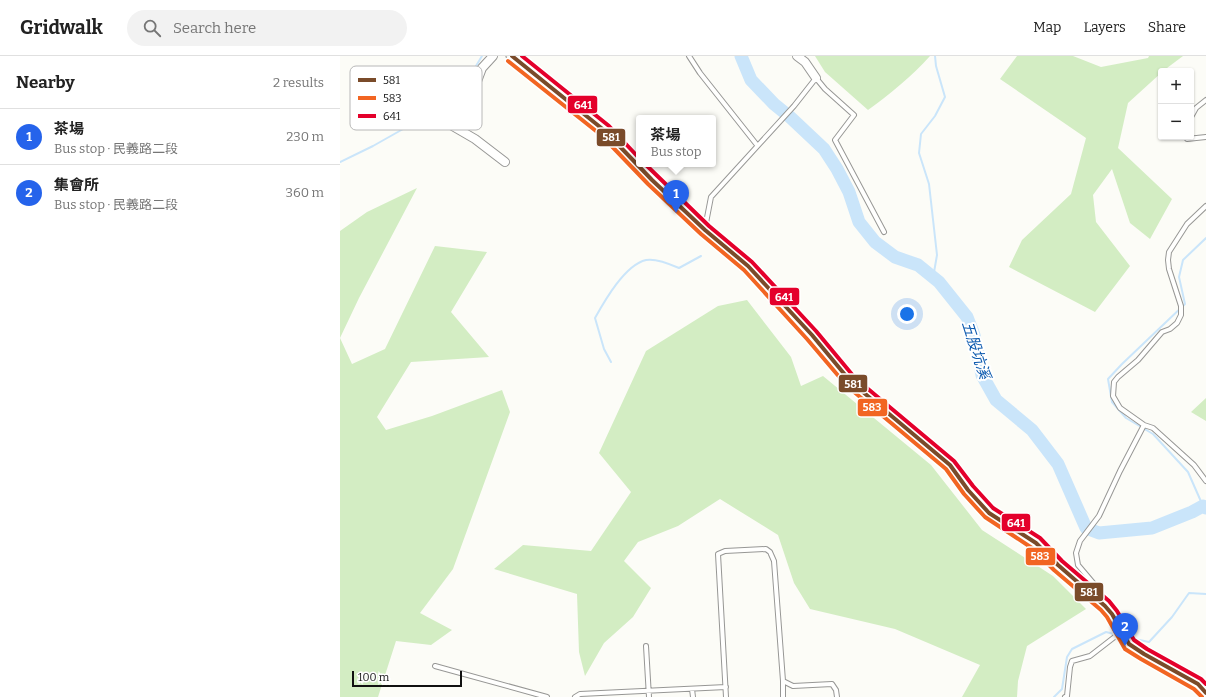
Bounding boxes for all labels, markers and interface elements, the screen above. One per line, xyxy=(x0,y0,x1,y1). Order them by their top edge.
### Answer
search box xyxy=(127,10,407,46)
text: Gridwalk xyxy=(20,16,103,39)
icon: search xyxy=(141,17,163,39)
text: Search here xyxy=(173,19,256,37)
text: Map xyxy=(1033,19,1061,36)
text: Layers xyxy=(1083,19,1126,36)
text: Share xyxy=(1148,19,1186,36)
legend xyxy=(350,66,482,130)
map controls xyxy=(1158,68,1194,140)
button: + xyxy=(1158,68,1194,104)
text: Nearby xyxy=(16,72,75,93)
text: 581 xyxy=(383,74,400,87)
text: 2 results xyxy=(273,75,324,90)
text: 583 xyxy=(383,92,402,105)
line badge: 641 xyxy=(567,95,598,114)
text: 641 xyxy=(574,99,592,112)
button: − xyxy=(1158,104,1194,140)
text: 641 xyxy=(383,110,401,123)
popup xyxy=(636,115,716,167)
text: 茶場 xyxy=(54,120,84,138)
text: 茶場 xyxy=(650,126,681,144)
line badge: 581 xyxy=(596,128,626,147)
text: 1 xyxy=(26,129,32,144)
text: 230 m xyxy=(286,129,324,144)
text: 581 xyxy=(602,131,620,144)
text: Bus stop · 民義路二段 xyxy=(54,141,178,156)
text: Bus stop xyxy=(650,144,702,159)
text: 集會所 xyxy=(54,176,99,194)
pin: 1 xyxy=(663,180,689,213)
text: 2 xyxy=(25,185,33,200)
text: 360 m xyxy=(286,185,324,200)
text: Bus stop · 民義路二段 xyxy=(54,197,178,212)
line badge: 641 xyxy=(769,287,800,306)
text: 641 xyxy=(775,291,793,304)
your location xyxy=(897,304,917,324)
water label: 五股坑溪 xyxy=(958,319,994,383)
line badge: 581 xyxy=(838,374,868,393)
text: 581 xyxy=(844,378,862,391)
line badge: 583 xyxy=(857,398,888,417)
text: 583 xyxy=(863,401,881,414)
line badge: 641 xyxy=(1001,513,1031,532)
text: 641 xyxy=(1007,517,1025,530)
line badge: 583 xyxy=(1025,547,1056,566)
text: 583 xyxy=(1031,550,1049,563)
line badge: 581 xyxy=(1074,582,1104,602)
text: 581 xyxy=(1080,586,1098,599)
pin: 2 xyxy=(1112,613,1138,646)
scale bar xyxy=(352,669,462,688)
text: 100 m xyxy=(358,671,389,684)

